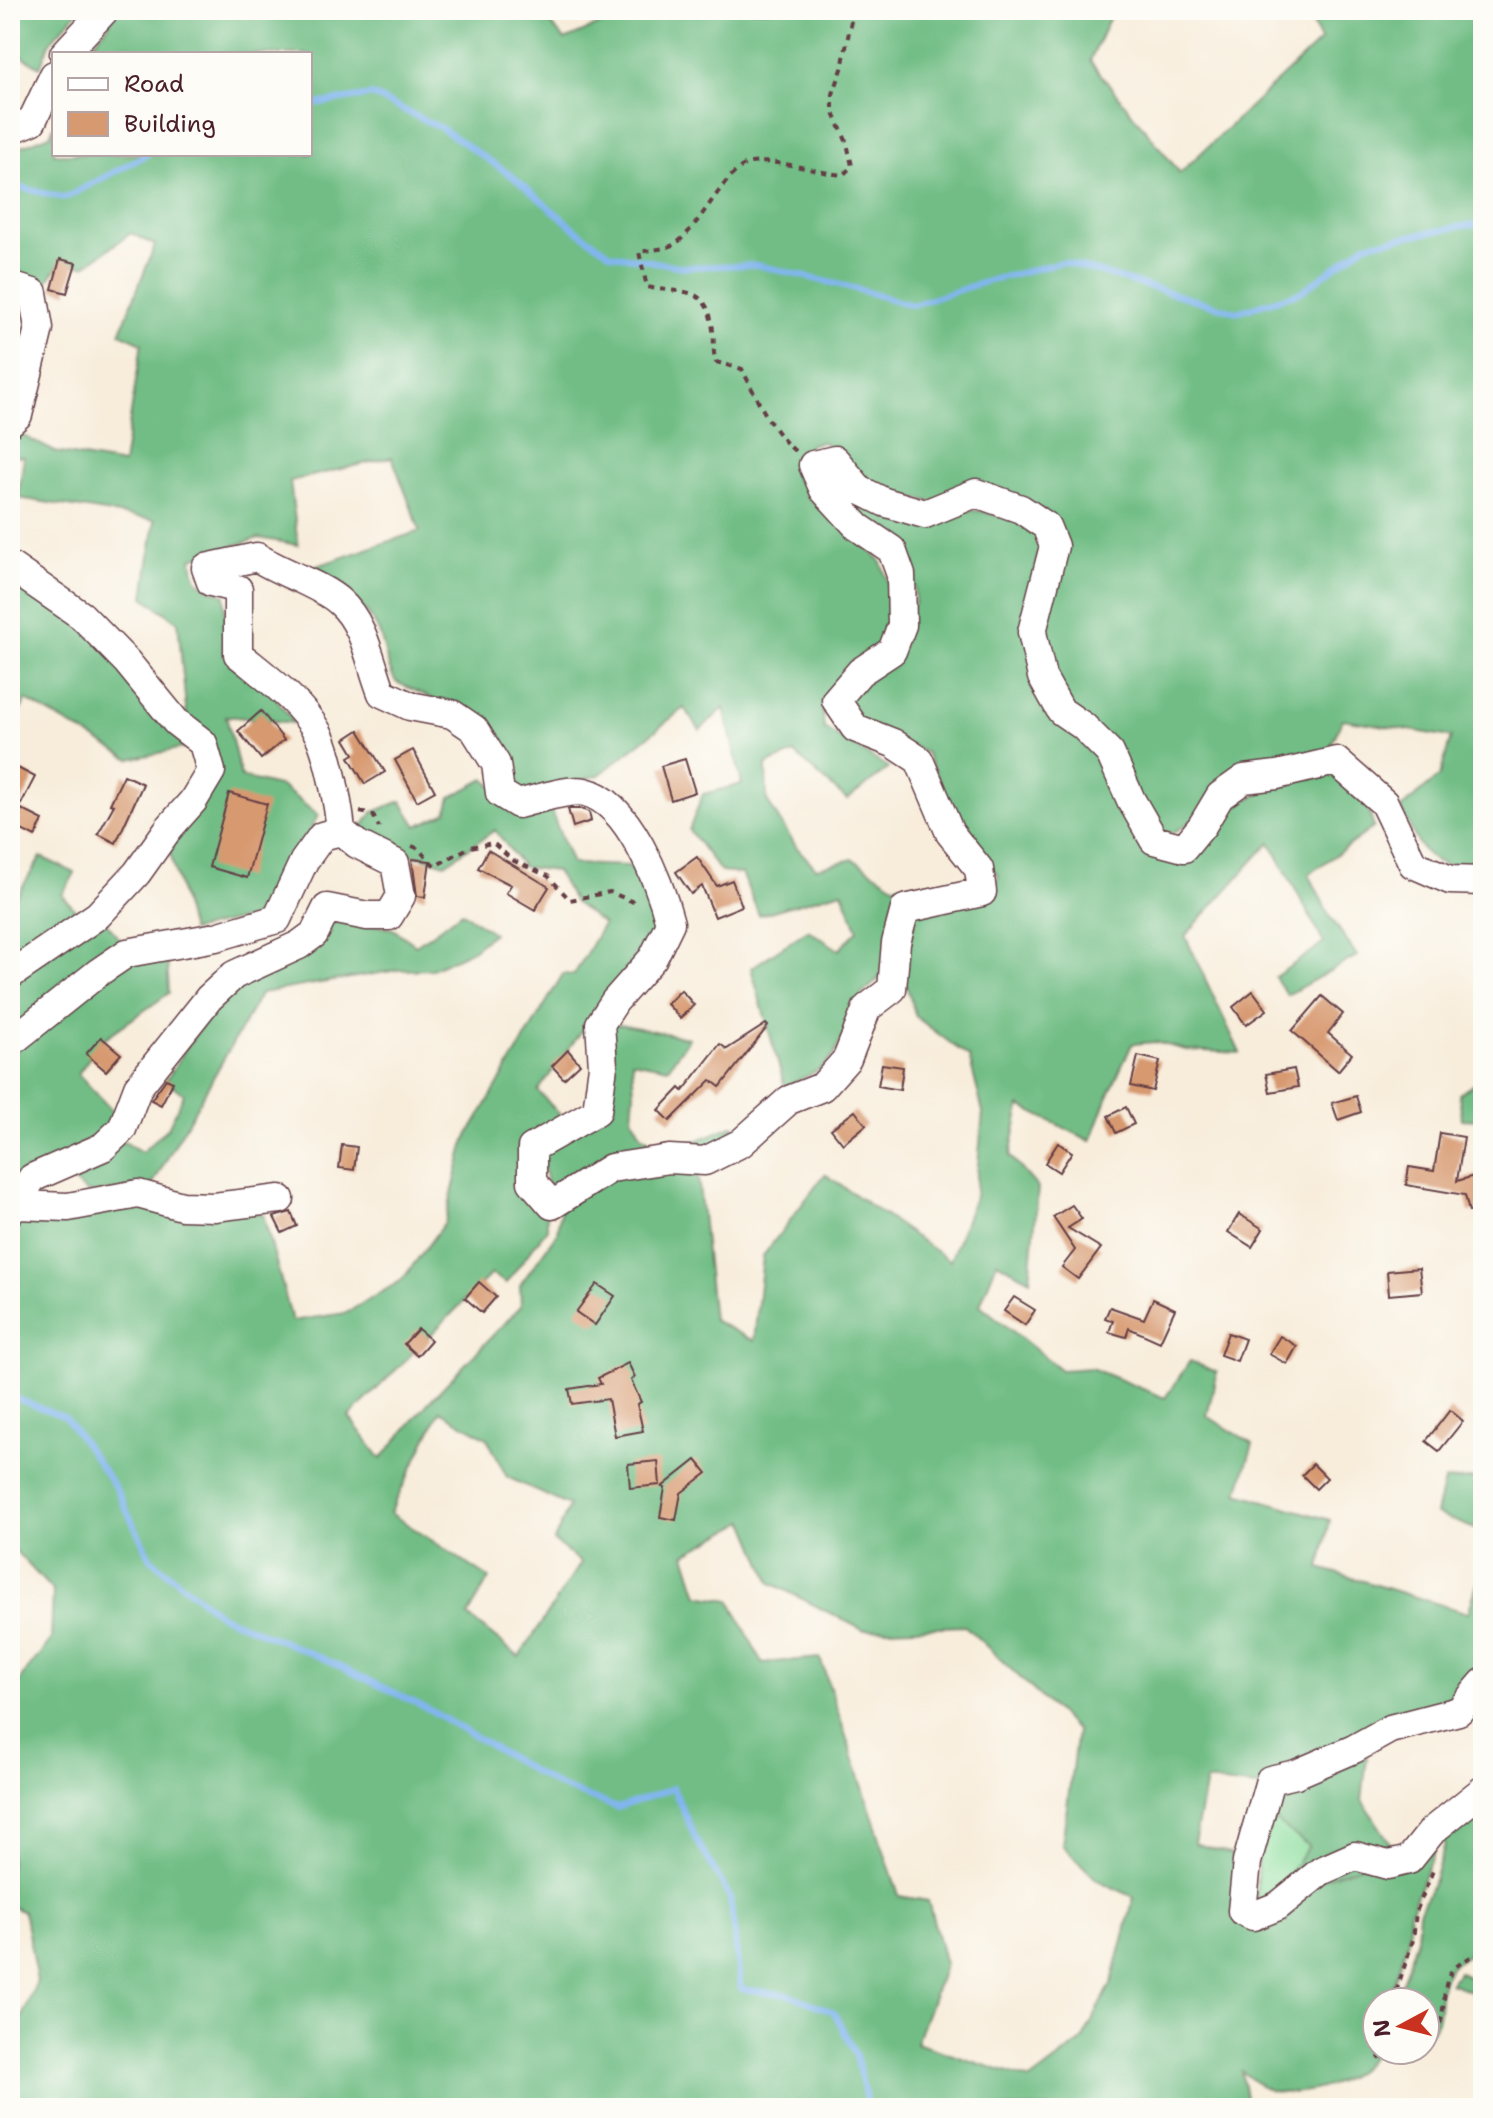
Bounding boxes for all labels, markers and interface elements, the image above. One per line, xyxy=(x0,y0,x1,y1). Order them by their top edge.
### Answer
legend xyxy=(52,52,312,156)
text: Road xyxy=(124,68,184,100)
text: Building xyxy=(124,108,216,140)
north arrow xyxy=(1361,1986,1441,2066)
text: N xyxy=(1366,2018,1397,2039)

